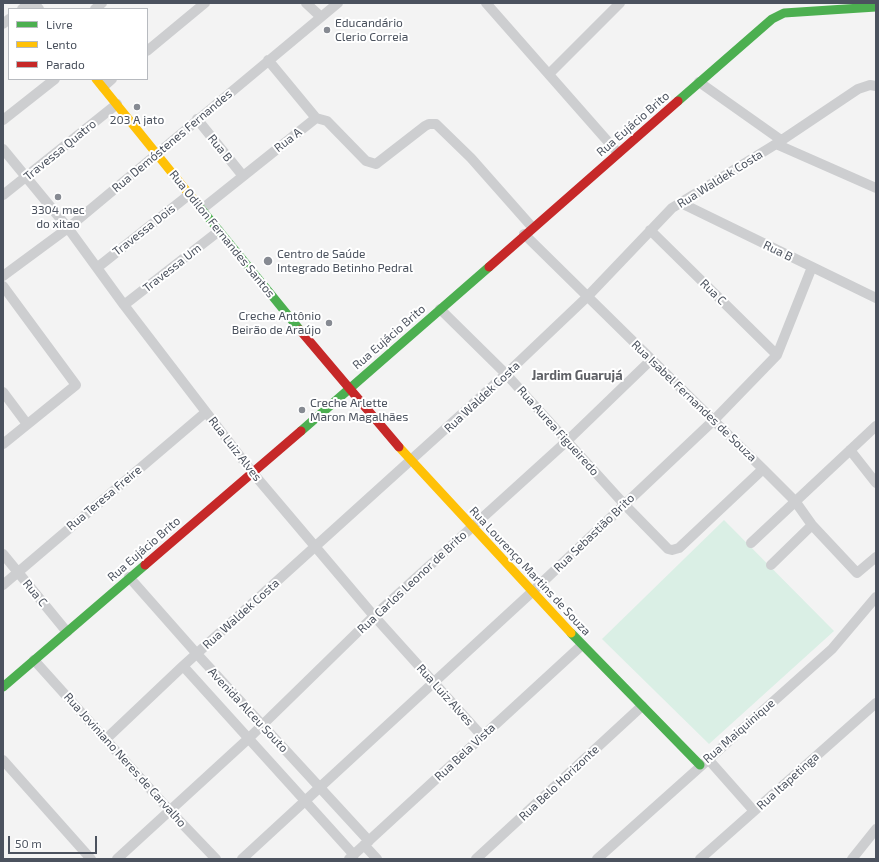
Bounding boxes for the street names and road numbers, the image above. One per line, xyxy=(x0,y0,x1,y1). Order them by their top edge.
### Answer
street label: Rua Demóstenes Fernandes xyxy=(109,87,235,195)
street label: Rua Eujácio Brito xyxy=(594,89,672,159)
street label: Travessa Quatro xyxy=(21,116,99,184)
street label: Rua A xyxy=(271,125,305,155)
street label: Rua B xyxy=(205,131,235,165)
street label: Rua Waldek Costa xyxy=(675,147,765,211)
street label: Rua Odilon Fernandes Santos xyxy=(166,168,278,300)
street label: Travessa Dois xyxy=(110,201,178,259)
street label: Rua B xyxy=(761,238,795,264)
street label: Travessa Um xyxy=(140,241,204,295)
street label: Rua C xyxy=(697,276,729,308)
street label: Rua Eujácio Brito xyxy=(350,302,428,372)
street label: Rua Isabel Fernandes de Souza xyxy=(629,337,759,465)
street label: Rua Waldek Costa xyxy=(441,358,523,436)
street label: Rua Aurea Figueiredo xyxy=(514,383,602,479)
street label: Rua Luiz Alves xyxy=(205,414,265,484)
street label: Rua Teresa Freire xyxy=(64,462,144,534)
street label: Rua Sebastião Brito xyxy=(551,491,637,575)
street label: Rua Lourenço Martins de Souza xyxy=(466,504,594,638)
street label: Rua Eujácio Brito xyxy=(105,514,183,584)
street label: Rua Carlos Leonor de Brito xyxy=(354,528,470,636)
street label: Rua Waldek Costa xyxy=(200,576,282,652)
street label: Rua C xyxy=(20,577,50,609)
street label: Rua Luiz Alves xyxy=(414,661,476,729)
street label: Avenida Alceu Souto xyxy=(205,665,291,755)
street label: Rua Joviniano Neres de Carvalho xyxy=(61,690,189,830)
street label: Rua Maiquinique xyxy=(700,696,778,766)
street label: Rua Bela Vista xyxy=(432,720,498,784)
street label: Rua Belo Horizonte xyxy=(516,742,602,824)
street label: Rua Itapetinga xyxy=(754,749,822,813)

